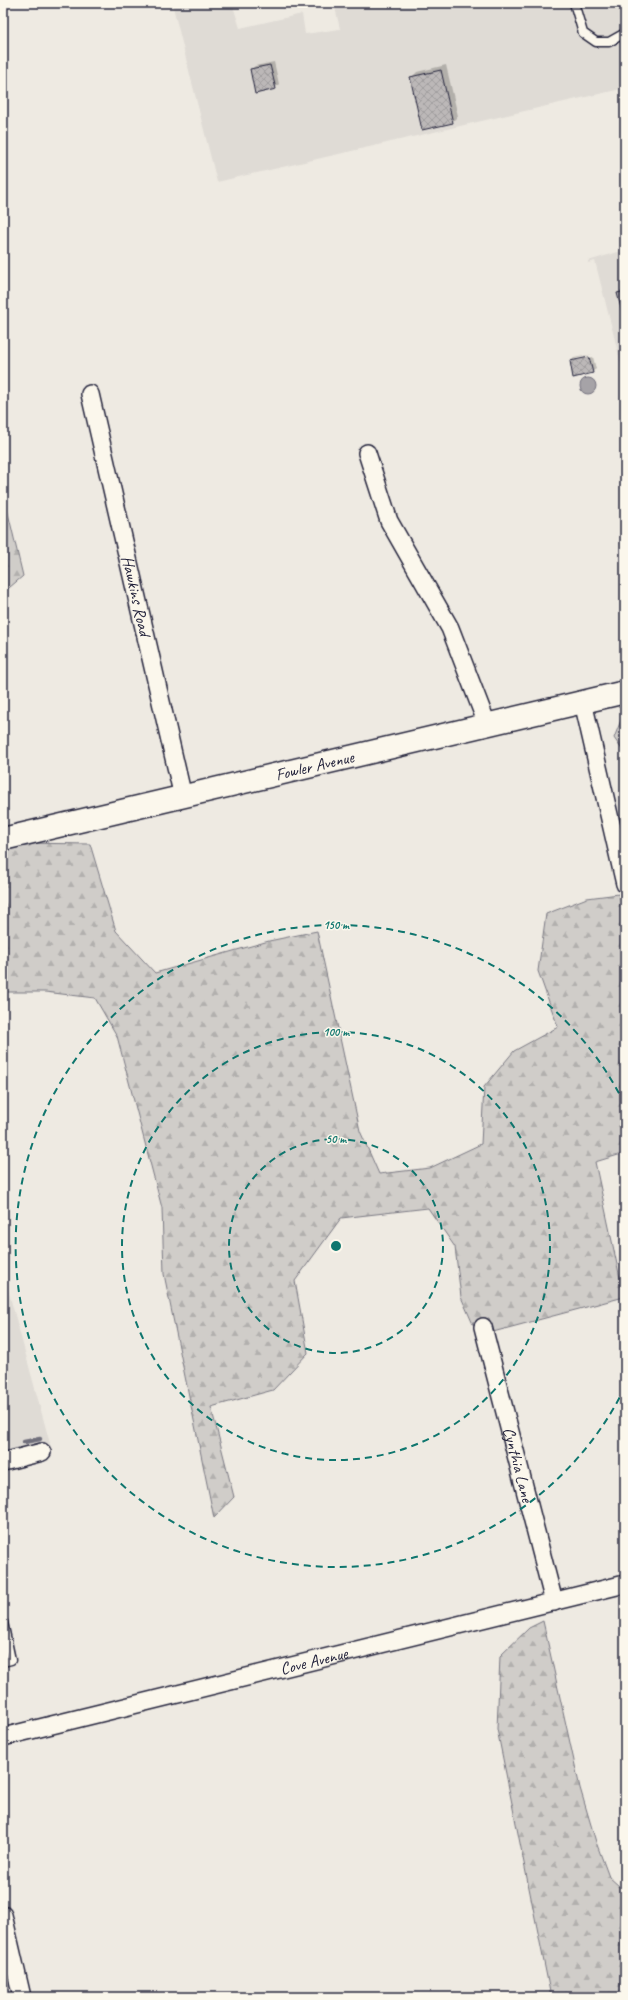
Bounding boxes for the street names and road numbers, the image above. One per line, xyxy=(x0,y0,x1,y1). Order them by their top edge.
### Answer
street label: Hawkins Road xyxy=(117,554,157,641)
street label: Fowler Avenue xyxy=(273,746,357,785)
street label: Cynthia Lane xyxy=(499,1425,539,1506)
street label: Cove Avenue xyxy=(278,1642,351,1679)

